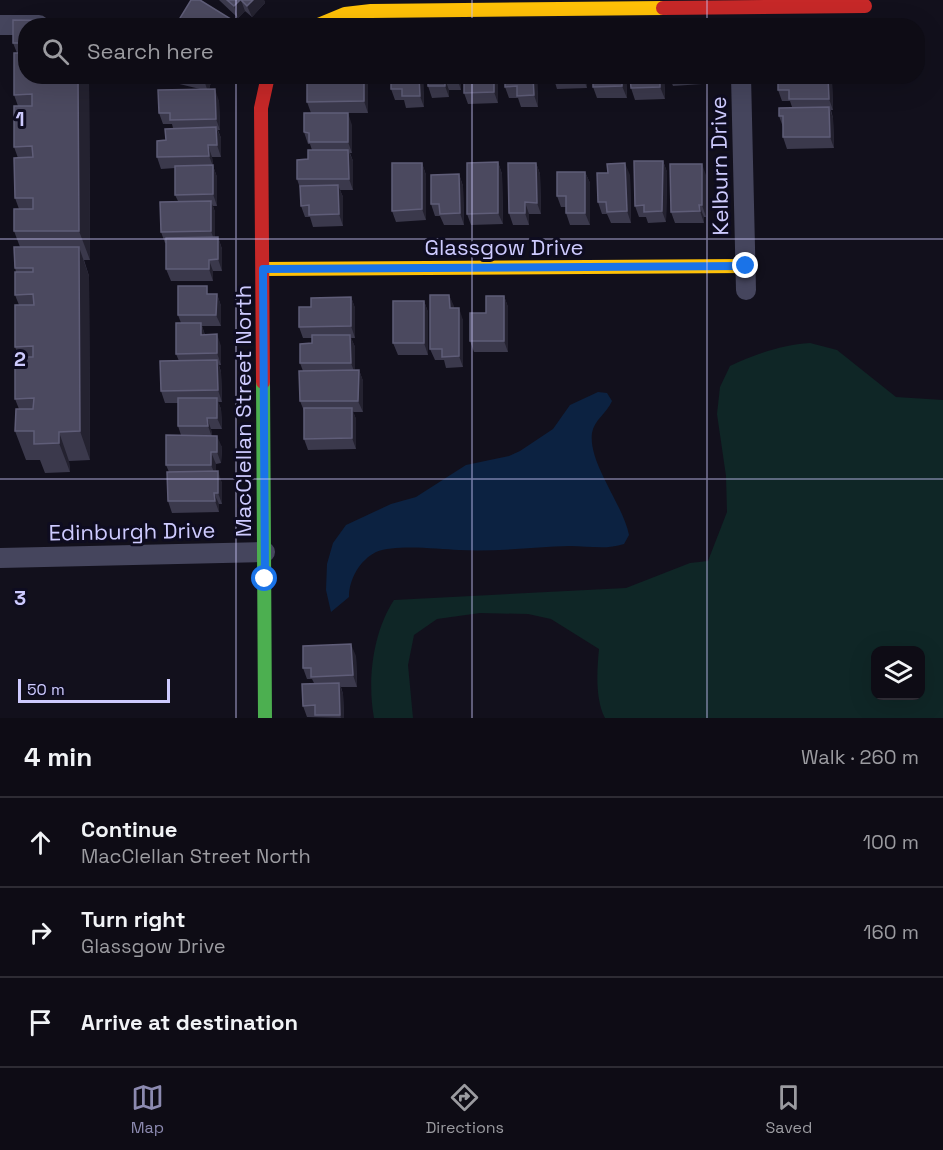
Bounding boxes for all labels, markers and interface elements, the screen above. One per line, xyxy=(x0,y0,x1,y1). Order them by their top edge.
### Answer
search box xyxy=(18,18,925,84)
icon: search xyxy=(39,35,72,68)
text: Search here xyxy=(87,37,214,65)
street label: Kelburn Drive xyxy=(704,96,734,236)
text: 1 xyxy=(15,106,25,132)
street label: Glassgow Drive xyxy=(424,233,584,261)
route end xyxy=(732,252,758,278)
street label: MacClellan Street North xyxy=(229,285,257,537)
text: 2 xyxy=(14,346,26,372)
street label: Edinburgh Drive xyxy=(48,516,216,546)
route start xyxy=(251,565,277,591)
text: 3 xyxy=(14,585,26,611)
map controls xyxy=(871,646,925,700)
button: layers xyxy=(871,646,925,700)
scale bar xyxy=(18,676,170,704)
text: 50 m xyxy=(27,679,65,700)
text: 4 min xyxy=(24,740,92,774)
text: Walk · 260 m xyxy=(801,744,919,770)
text: Continue xyxy=(81,815,177,843)
icon: ahead xyxy=(24,826,57,859)
text: 100 m xyxy=(863,829,919,855)
text: MacClellan Street North xyxy=(81,843,311,869)
text: Turn right xyxy=(81,905,186,933)
icon: right xyxy=(24,916,57,949)
text: 160 m xyxy=(863,919,919,945)
text: Glassgow Drive xyxy=(81,933,226,959)
icon: arrive xyxy=(24,1006,57,1039)
text: Arrive at destination xyxy=(81,1008,298,1036)
tab: Map xyxy=(131,1081,164,1138)
tab: Directions xyxy=(426,1081,504,1138)
tab: Saved xyxy=(766,1081,812,1138)

